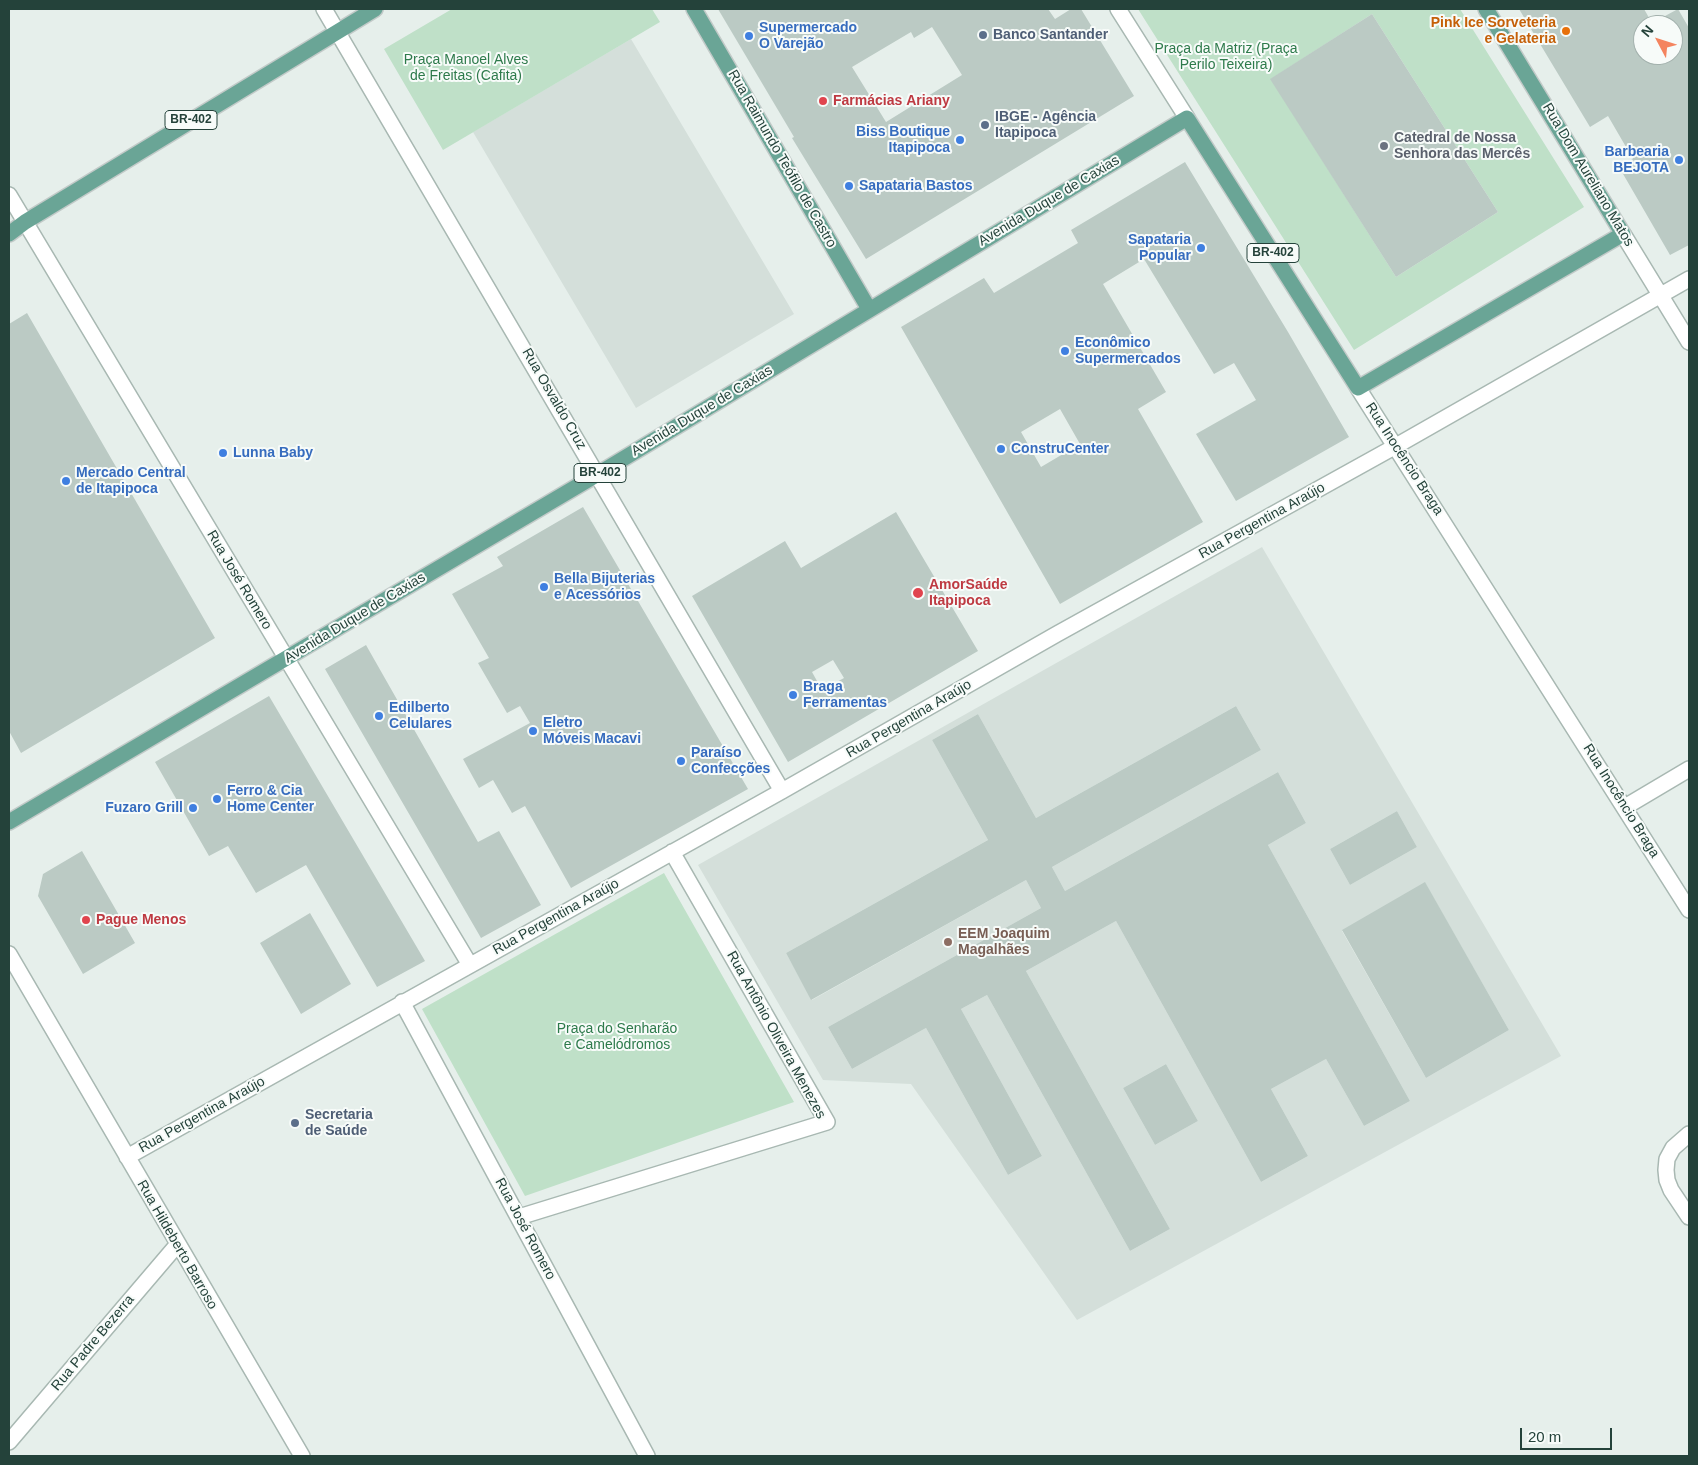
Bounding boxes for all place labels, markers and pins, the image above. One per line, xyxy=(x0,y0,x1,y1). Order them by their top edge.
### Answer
place label: Pink Ice Sorveteria e Gelateria xyxy=(1431,15,1556,48)
place label: Supermercado O Varejão xyxy=(759,20,857,52)
marker: Pink Ice Sorveteria e Gelateria xyxy=(1560,25,1572,37)
place label: Banco Santander xyxy=(993,27,1108,43)
marker: Banco Santander xyxy=(977,29,989,41)
marker: Supermercado O Varejão xyxy=(743,30,755,42)
place label: Farmácias Ariany xyxy=(833,93,950,109)
marker: Farmácias Ariany xyxy=(817,95,829,107)
place label: IBGE - Agência Itapipoca xyxy=(995,109,1096,142)
marker: IBGE - Agência Itapipoca xyxy=(979,119,991,131)
place label: Biss Boutique Itapipoca xyxy=(856,124,950,156)
place label: Catedral de Nossa Senhora das Mercês xyxy=(1394,130,1530,162)
marker: Biss Boutique Itapipoca xyxy=(954,134,966,146)
marker: Catedral de Nossa Senhora das Mercês xyxy=(1378,140,1390,152)
place label: Barbearia BEJOTA xyxy=(1604,144,1669,176)
marker: Barbearia BEJOTA xyxy=(1673,154,1685,166)
place label: Sapataria Bastos xyxy=(859,178,973,194)
marker: Sapataria Bastos xyxy=(843,180,855,192)
place label: Sapataria Popular xyxy=(1128,232,1191,264)
marker: Sapataria Popular xyxy=(1195,242,1207,254)
place label: Econômico Supermercados xyxy=(1075,335,1181,368)
marker: Econômico Supermercados xyxy=(1059,345,1071,357)
place label: ConstruCenter xyxy=(1011,441,1109,457)
marker: ConstruCenter xyxy=(995,443,1007,455)
place label: Lunna Baby xyxy=(233,445,313,461)
marker: Lunna Baby xyxy=(217,447,229,459)
place label: Mercado Central de Itapipoca xyxy=(76,465,186,498)
marker: Mercado Central de Itapipoca xyxy=(60,475,72,487)
place label: Bella Bijuterias e Acessórios xyxy=(554,571,655,604)
place label: AmorSaúde Itapipoca xyxy=(929,577,1008,610)
marker: Bella Bijuterias e Acessórios xyxy=(538,581,550,593)
marker: AmorSaúde Itapipoca xyxy=(911,586,925,600)
place label: Braga Ferramentas xyxy=(803,679,887,712)
marker: Braga Ferramentas xyxy=(787,689,799,701)
place label: Edilberto Celulares xyxy=(389,700,452,732)
marker: Edilberto Celulares xyxy=(373,710,385,722)
place label: Eletro Móveis Macavi xyxy=(543,715,641,748)
marker: Eletro Móveis Macavi xyxy=(527,725,539,737)
place label: Paraíso Confecções xyxy=(691,745,770,778)
marker: Paraíso Confecções xyxy=(675,755,687,767)
place label: Ferro & Cia Home Center xyxy=(227,783,314,816)
marker: Ferro & Cia Home Center xyxy=(211,793,223,805)
place label: Fuzaro Grill xyxy=(105,800,183,816)
marker: Fuzaro Grill xyxy=(187,802,199,814)
place label: Pague Menos xyxy=(96,912,186,928)
marker: Pague Menos xyxy=(80,914,92,926)
place label: EEM Joaquim Magalhães xyxy=(958,926,1050,959)
marker: EEM Joaquim Magalhães xyxy=(942,936,954,948)
place label: Secretaria de Saúde xyxy=(305,1107,373,1140)
marker: Secretaria de Saúde xyxy=(289,1117,301,1129)

